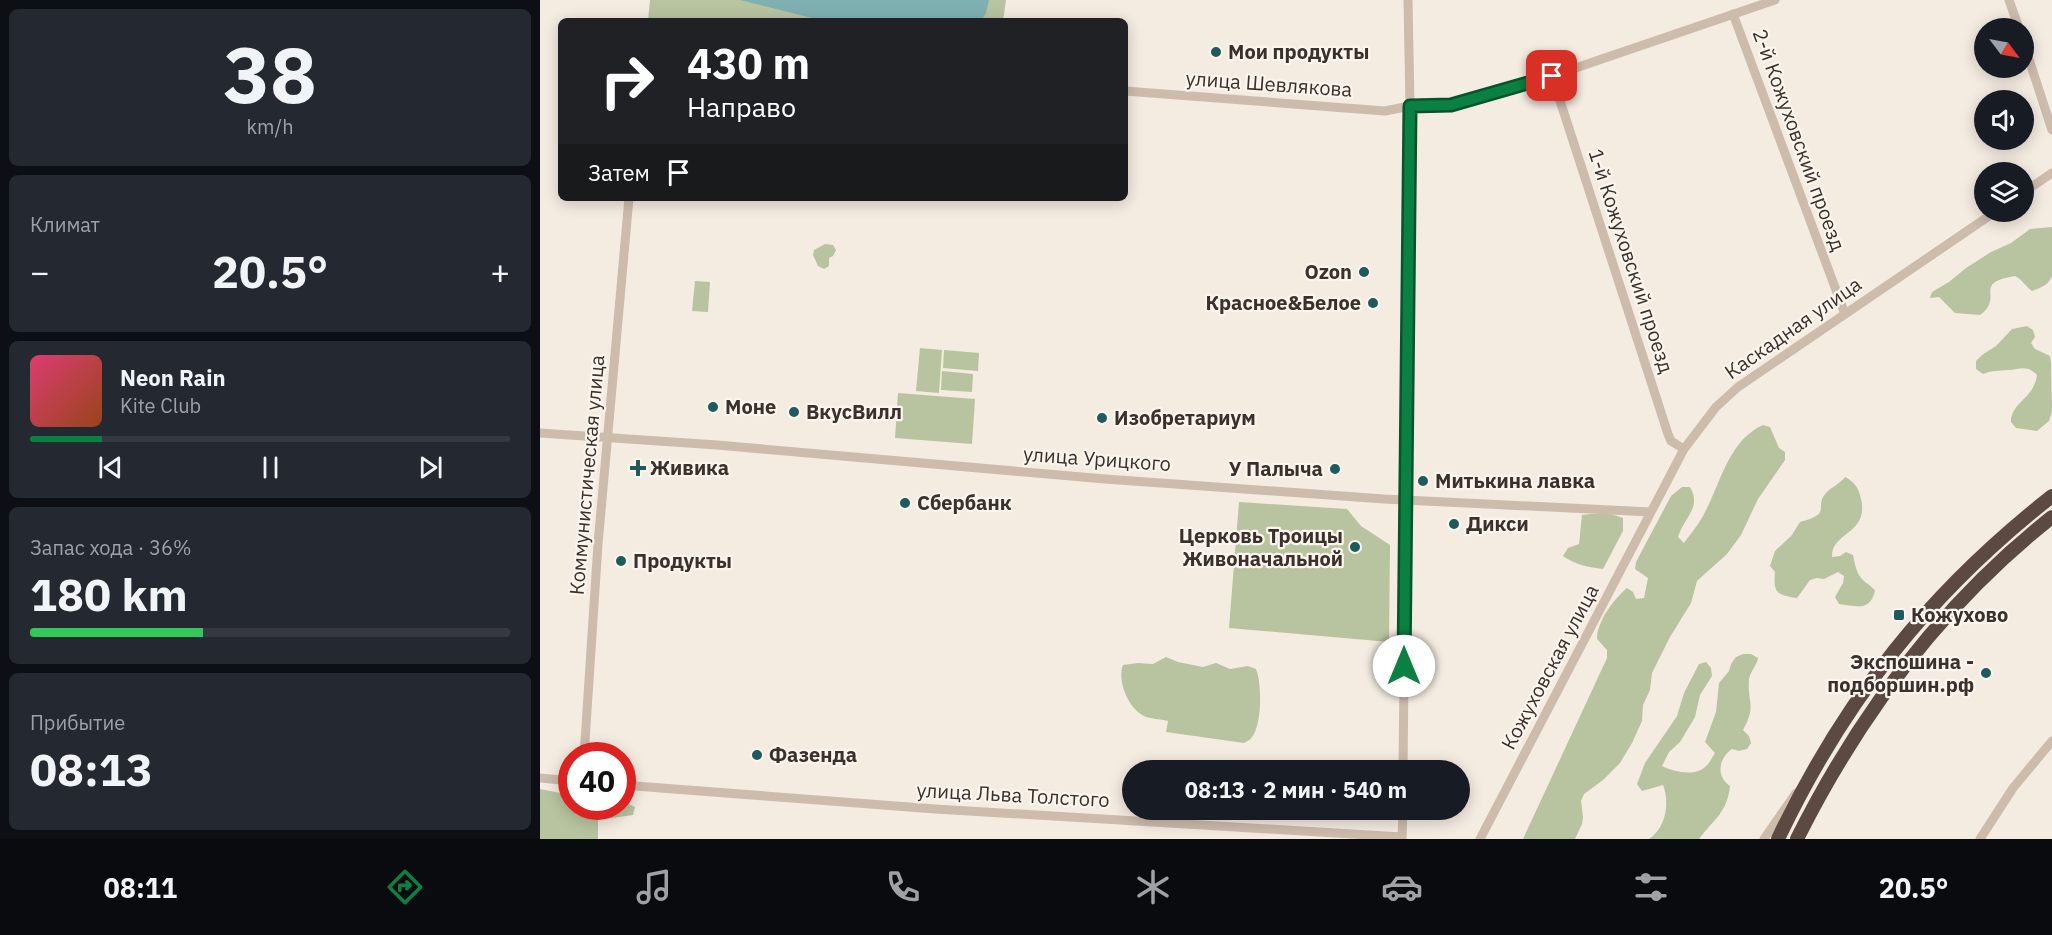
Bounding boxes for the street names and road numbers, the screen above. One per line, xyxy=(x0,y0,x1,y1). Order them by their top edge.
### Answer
street label: 2-й Кожуховский проезд xyxy=(1747,25,1852,255)
street label: улица Шевлякова xyxy=(1185,64,1354,103)
street label: 1-й Кожуховский проезд xyxy=(1582,145,1681,376)
street label: Каскадная улица xyxy=(1719,270,1867,385)
street label: Коммунистическая улица xyxy=(563,354,610,596)
street label: улица Урицкого xyxy=(1022,440,1172,477)
street label: Кожуховская улица xyxy=(1495,579,1605,754)
street label: улица Льва Толстого xyxy=(916,776,1110,813)

